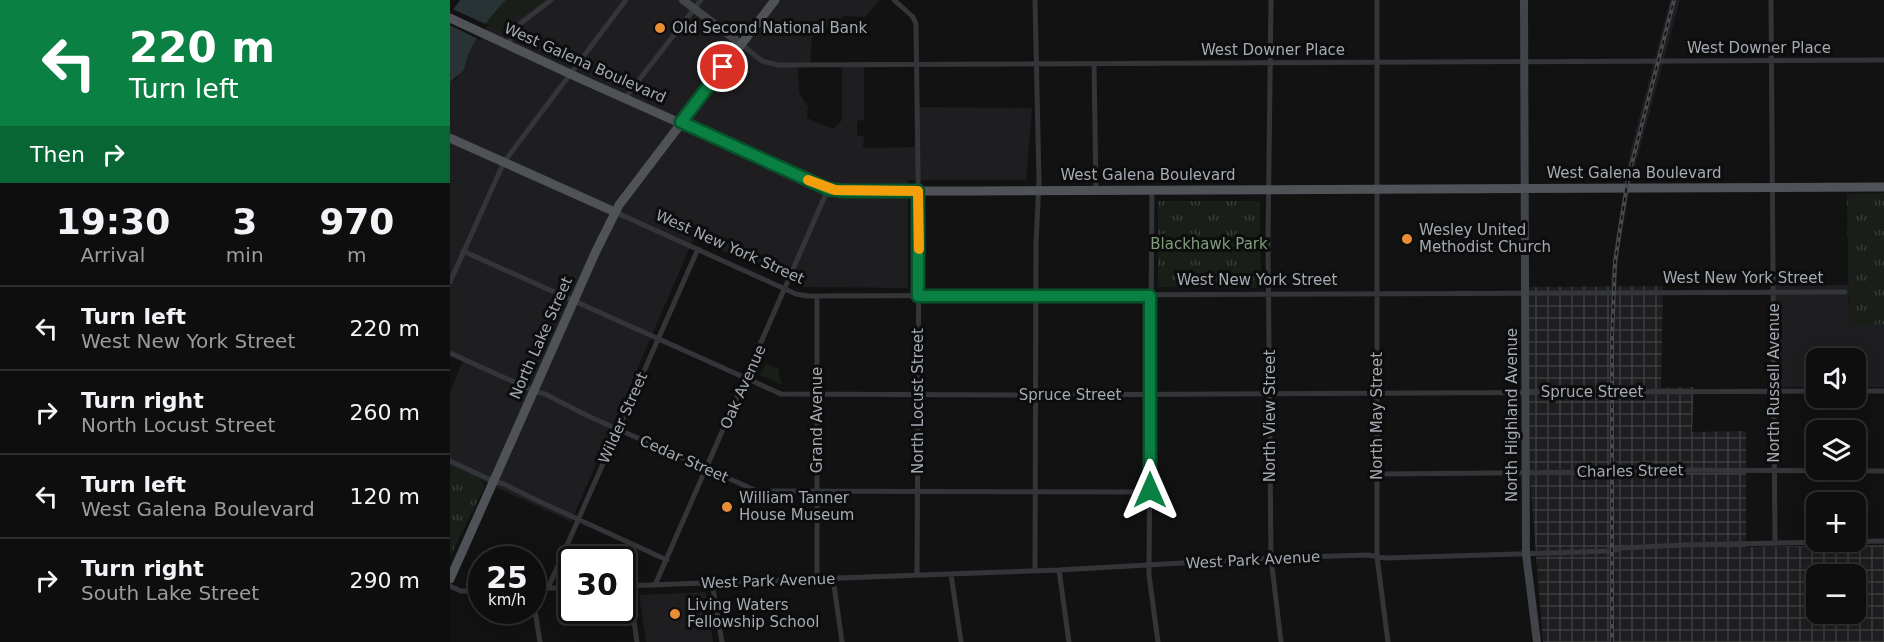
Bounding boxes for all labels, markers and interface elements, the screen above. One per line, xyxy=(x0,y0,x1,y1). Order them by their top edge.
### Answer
street label: West Galena Boulevard xyxy=(501,19,669,107)
place label: Old Second National Bank xyxy=(672,19,867,37)
marker: Old Second National Bank xyxy=(653,21,667,35)
text: 220 m xyxy=(129,23,275,72)
icon: left xyxy=(30,24,108,102)
street label: West Downer Place xyxy=(1687,39,1831,57)
pin xyxy=(697,41,748,92)
street label: West Downer Place xyxy=(1201,41,1345,59)
icon: arrive xyxy=(706,50,739,83)
text: Turn left xyxy=(129,73,239,104)
icon: right xyxy=(97,138,130,171)
text: Then xyxy=(30,142,85,167)
street label: West Galena Boulevard xyxy=(1546,164,1722,182)
street label: West Galena Boulevard xyxy=(1060,166,1236,184)
text: 19:30 xyxy=(56,201,170,242)
text: 3 xyxy=(232,201,257,242)
text: 970 xyxy=(319,201,394,242)
street label: West New York Street xyxy=(653,206,807,288)
place label: Wesley United Methodist Church xyxy=(1419,221,1551,256)
marker: Wesley United Methodist Church xyxy=(1400,232,1414,246)
park label: Blackhawk Park xyxy=(1150,235,1268,253)
text: Arrival xyxy=(80,243,145,267)
text: min xyxy=(226,243,264,267)
text: m xyxy=(347,243,367,267)
street label: West New York Street xyxy=(1663,269,1823,287)
street label: West New York Street xyxy=(1177,271,1337,289)
street label: North Lake Street xyxy=(506,274,576,402)
street label: North Russell Avenue xyxy=(1765,303,1783,463)
text: Turn left xyxy=(81,304,186,329)
icon: left xyxy=(30,312,63,345)
text: 220 m xyxy=(350,316,420,341)
street label: North Locust Street xyxy=(909,328,927,474)
street label: North Highland Avenue xyxy=(1503,328,1521,502)
text: West New York Street xyxy=(81,329,295,353)
street label: Oak Avenue xyxy=(716,342,770,432)
map controls xyxy=(1806,348,1866,624)
button: sound xyxy=(1806,348,1866,408)
street label: North View Street xyxy=(1261,350,1279,482)
street label: North May Street xyxy=(1368,352,1386,480)
street label: Grand Avenue xyxy=(808,367,826,473)
street label: Wilder Street xyxy=(595,369,651,466)
street label: Spruce Street xyxy=(1541,383,1643,401)
street label: Spruce Street xyxy=(1019,386,1121,404)
text: Turn right xyxy=(81,388,204,413)
icon: right xyxy=(30,396,63,429)
text: 260 m xyxy=(350,400,420,425)
text: North Locust Street xyxy=(81,413,275,437)
button: layers xyxy=(1806,420,1866,480)
street label: Cedar Street xyxy=(637,431,731,487)
position arrow xyxy=(1118,458,1182,522)
street label: Charles Street xyxy=(1576,461,1684,481)
text: Turn left xyxy=(81,472,186,497)
icon: left xyxy=(30,480,63,513)
text: 120 m xyxy=(350,484,420,509)
place label: William Tanner House Museum xyxy=(739,489,854,524)
button: + xyxy=(1806,492,1866,552)
text: West Galena Boulevard xyxy=(81,497,315,521)
marker: William Tanner House Museum xyxy=(720,500,734,514)
speed limit sign: 30 xyxy=(558,546,636,624)
street label: West Park Avenue xyxy=(1185,547,1321,573)
text: Turn right xyxy=(81,556,204,581)
text: 25 xyxy=(486,560,528,595)
icon: right xyxy=(30,564,63,597)
button: − xyxy=(1806,564,1866,624)
text: 290 m xyxy=(350,568,420,593)
street label: West Park Avenue xyxy=(700,570,836,592)
text: South Lake Street xyxy=(81,581,259,605)
text: km/h xyxy=(488,591,526,609)
place label: Living Waters Fellowship School xyxy=(687,596,819,631)
marker: Living Waters Fellowship School xyxy=(668,607,682,621)

